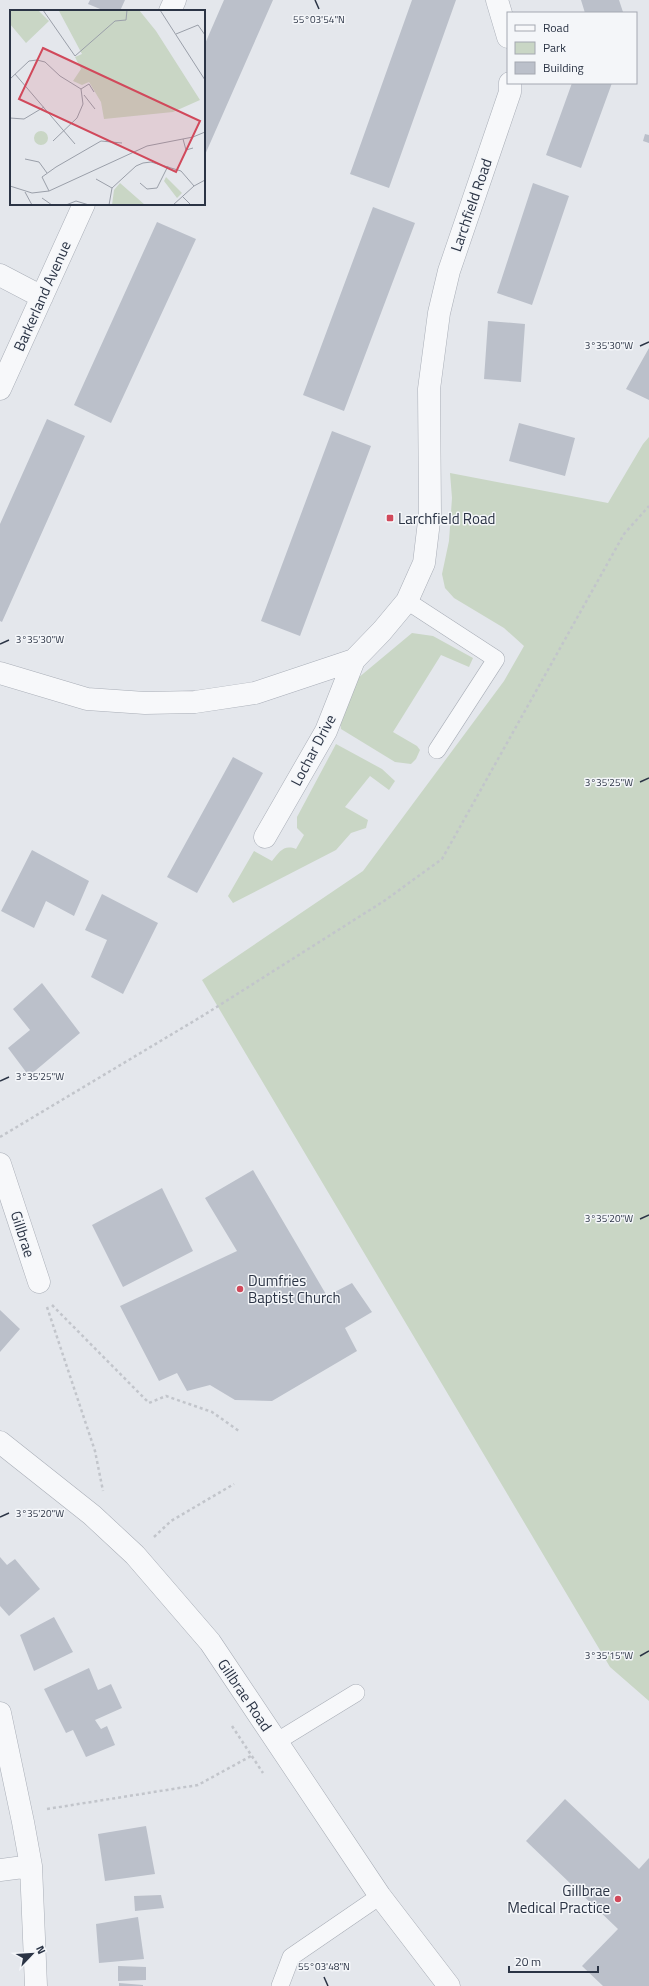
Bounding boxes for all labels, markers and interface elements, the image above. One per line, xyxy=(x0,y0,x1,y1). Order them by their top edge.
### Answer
inset map xyxy=(10,10,205,205)
text: 55°03'54"N xyxy=(293,12,345,27)
legend xyxy=(507,12,637,84)
text: Road xyxy=(543,18,569,37)
text: Park xyxy=(543,38,566,57)
text: Building xyxy=(543,58,584,77)
street label: Larchfield Road xyxy=(444,155,498,255)
street label: Barkerland Avenue xyxy=(7,237,77,355)
text: 3°35'30"W xyxy=(585,338,633,353)
place label: Larchfield Road xyxy=(398,507,495,530)
marker: Larchfield Road xyxy=(385,513,395,523)
text: 3°35'30"W xyxy=(16,632,64,647)
street label: Lochar Drive xyxy=(284,710,342,790)
text: 3°35'25"W xyxy=(585,775,633,790)
text: 3°35'25"W xyxy=(16,1069,64,1084)
street label: Gillbrae xyxy=(5,1208,41,1260)
text: 3°35'20"W xyxy=(585,1211,633,1226)
place label: Dumfries Baptist Church xyxy=(248,1269,341,1309)
marker: Dumfries Baptist Church xyxy=(235,1284,245,1294)
text: 3°35'20"W xyxy=(16,1506,64,1521)
text: 3°35'15"W xyxy=(585,1648,633,1663)
street label: Gillbrae Road xyxy=(212,1654,278,1736)
place label: Gillbrae Medical Practice xyxy=(507,1879,610,1919)
marker: Gillbrae Medical Practice xyxy=(613,1894,623,1904)
north arrow xyxy=(12,1934,52,1974)
text: N xyxy=(32,1943,50,1957)
scale bar xyxy=(509,1948,598,1974)
text: 20 m xyxy=(515,1952,541,1971)
text: 55°03'48"N xyxy=(298,1959,350,1974)

